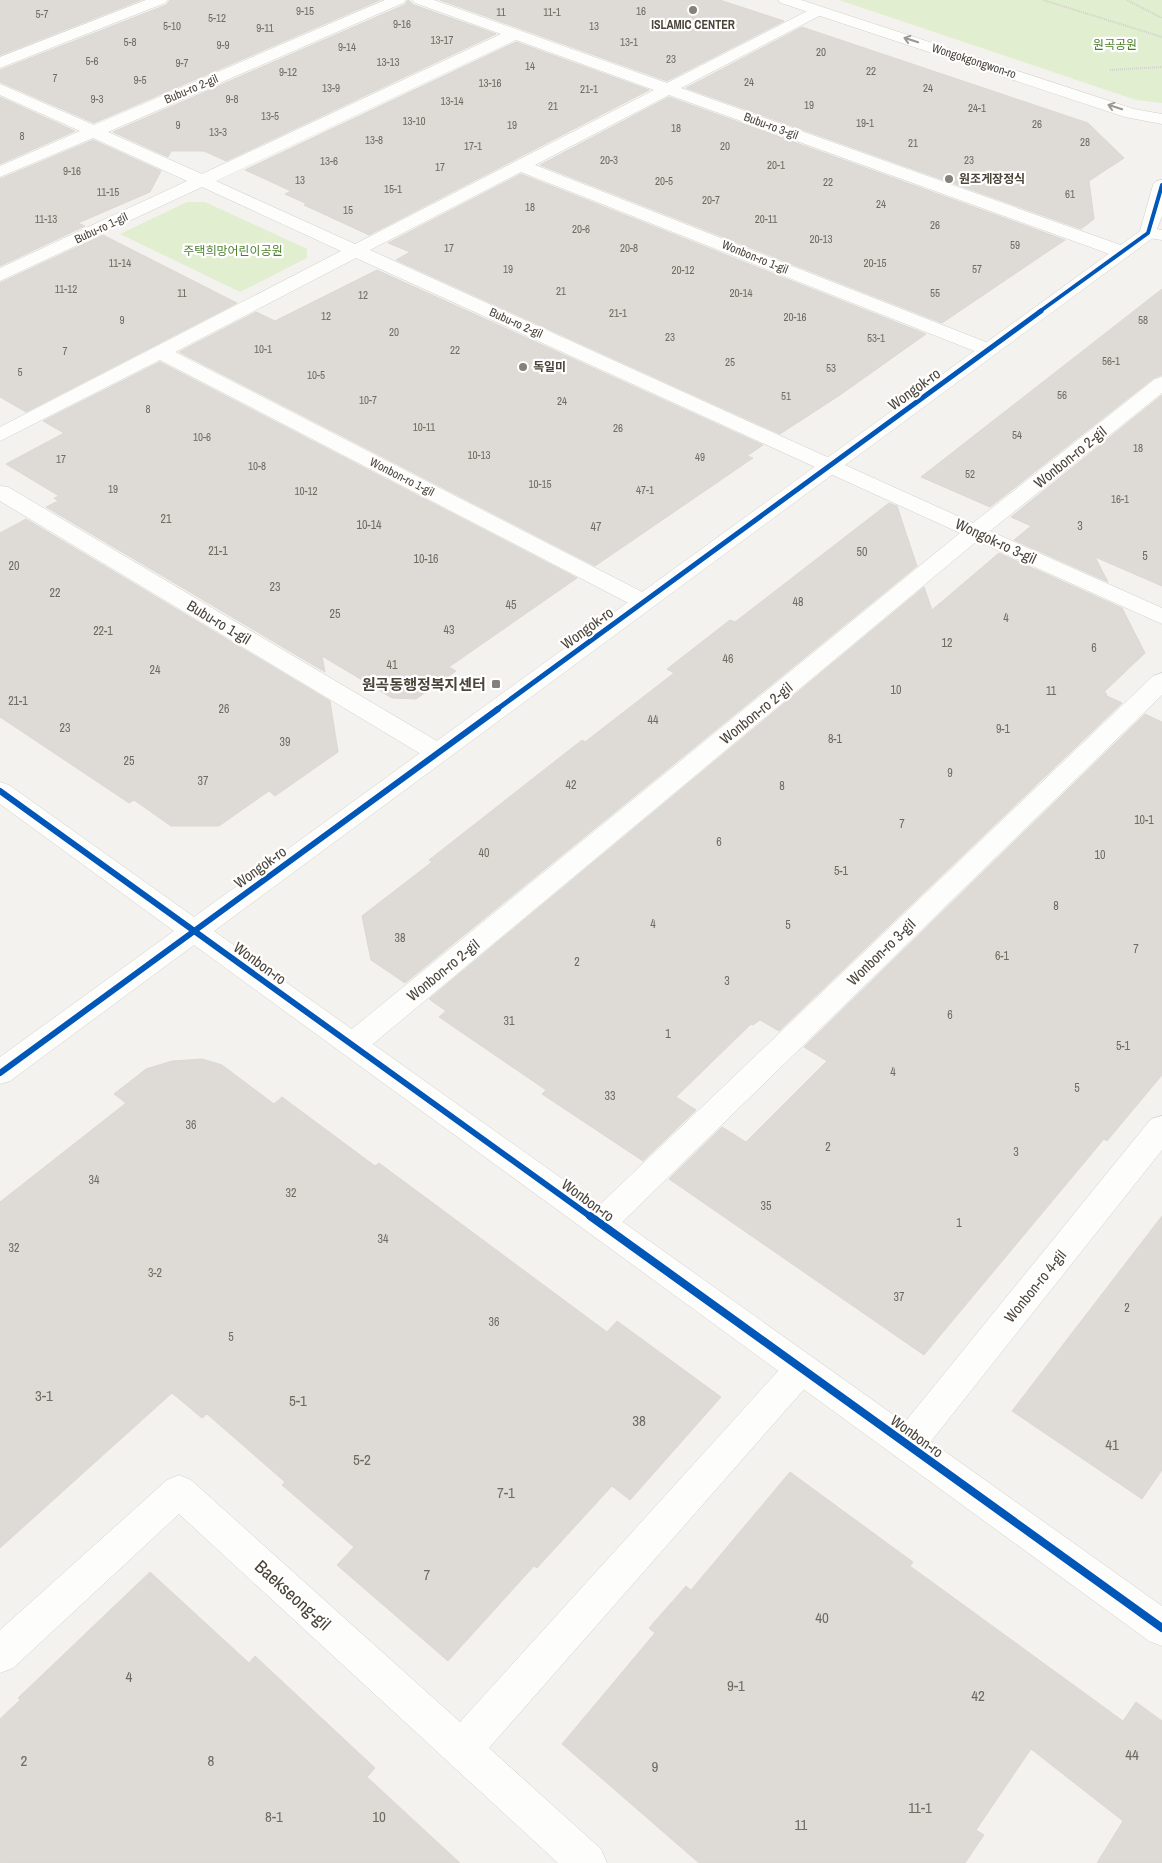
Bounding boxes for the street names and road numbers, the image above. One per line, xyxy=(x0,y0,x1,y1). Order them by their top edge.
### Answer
street label: Wongokgongwon-ro xyxy=(930,40,1018,82)
street label: Bubu-ro 2-gil xyxy=(162,71,220,107)
street label: Bubu-ro 3-gil xyxy=(742,109,800,143)
street label: Bubu-ro 1-gil xyxy=(72,209,130,247)
street label: Wonbon-ro 1-gil xyxy=(719,236,791,278)
street label: Bubu-ro 2-gil xyxy=(487,304,545,342)
street label: Wongok-ro xyxy=(884,363,945,415)
street label: Wonbon-ro 2-gil xyxy=(1029,421,1111,493)
street label: Wonbon-ro 1-gil xyxy=(367,454,437,500)
street label: Wongok-ro 3-gil xyxy=(952,513,1040,569)
street label: Bubu-ro 1-gil xyxy=(183,595,255,649)
street label: Wongok-ro xyxy=(557,602,618,654)
street label: Wonbon-ro 2-gil xyxy=(715,677,797,749)
street label: Wongok-ro xyxy=(230,841,291,893)
street label: Wonbon-ro 3-gil xyxy=(842,914,920,990)
street label: Wonbon-ro 2-gil xyxy=(402,934,484,1006)
street label: Wonbon-ro xyxy=(229,937,291,989)
street label: Wonbon-ro xyxy=(557,1174,619,1226)
street label: Wonbon-ro 4-gil xyxy=(999,1245,1071,1327)
street label: Wonbon-ro xyxy=(886,1410,948,1462)
street label: Baekseong-gil xyxy=(250,1554,336,1636)

